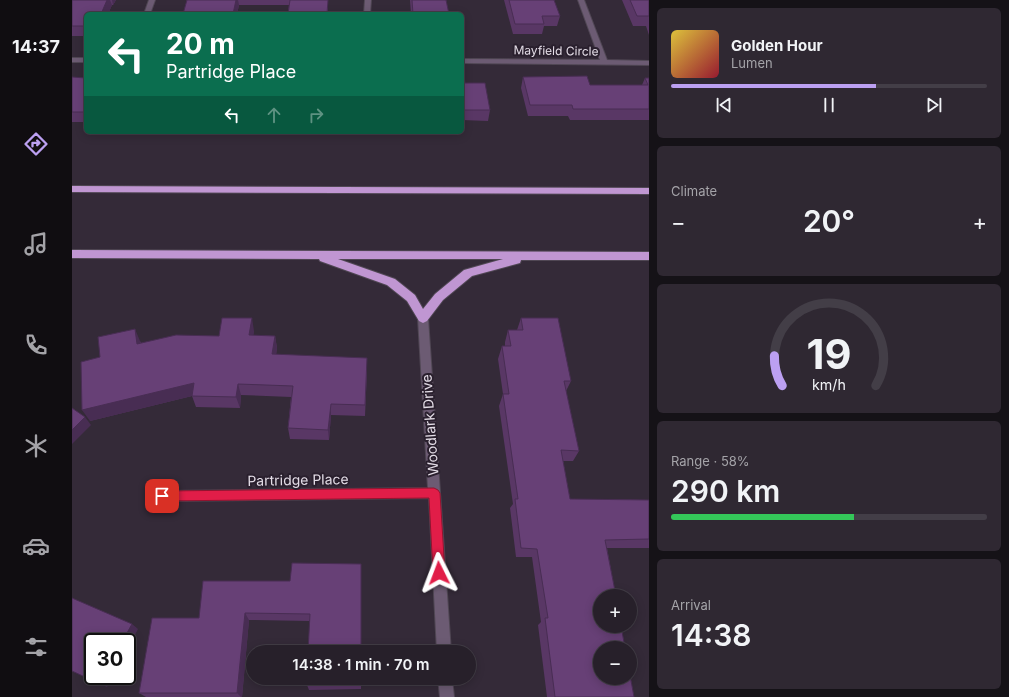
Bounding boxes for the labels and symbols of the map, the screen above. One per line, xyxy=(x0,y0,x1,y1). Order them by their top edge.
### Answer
street label: Mayfield Circle xyxy=(513,42,599,59)
street label: Woodlark Drive xyxy=(417,374,442,476)
street label: Partridge Place xyxy=(247,470,349,489)
pin xyxy=(145,479,179,513)
position arrow xyxy=(418,552,460,594)
speed limit sign: 30 xyxy=(84,633,136,685)

